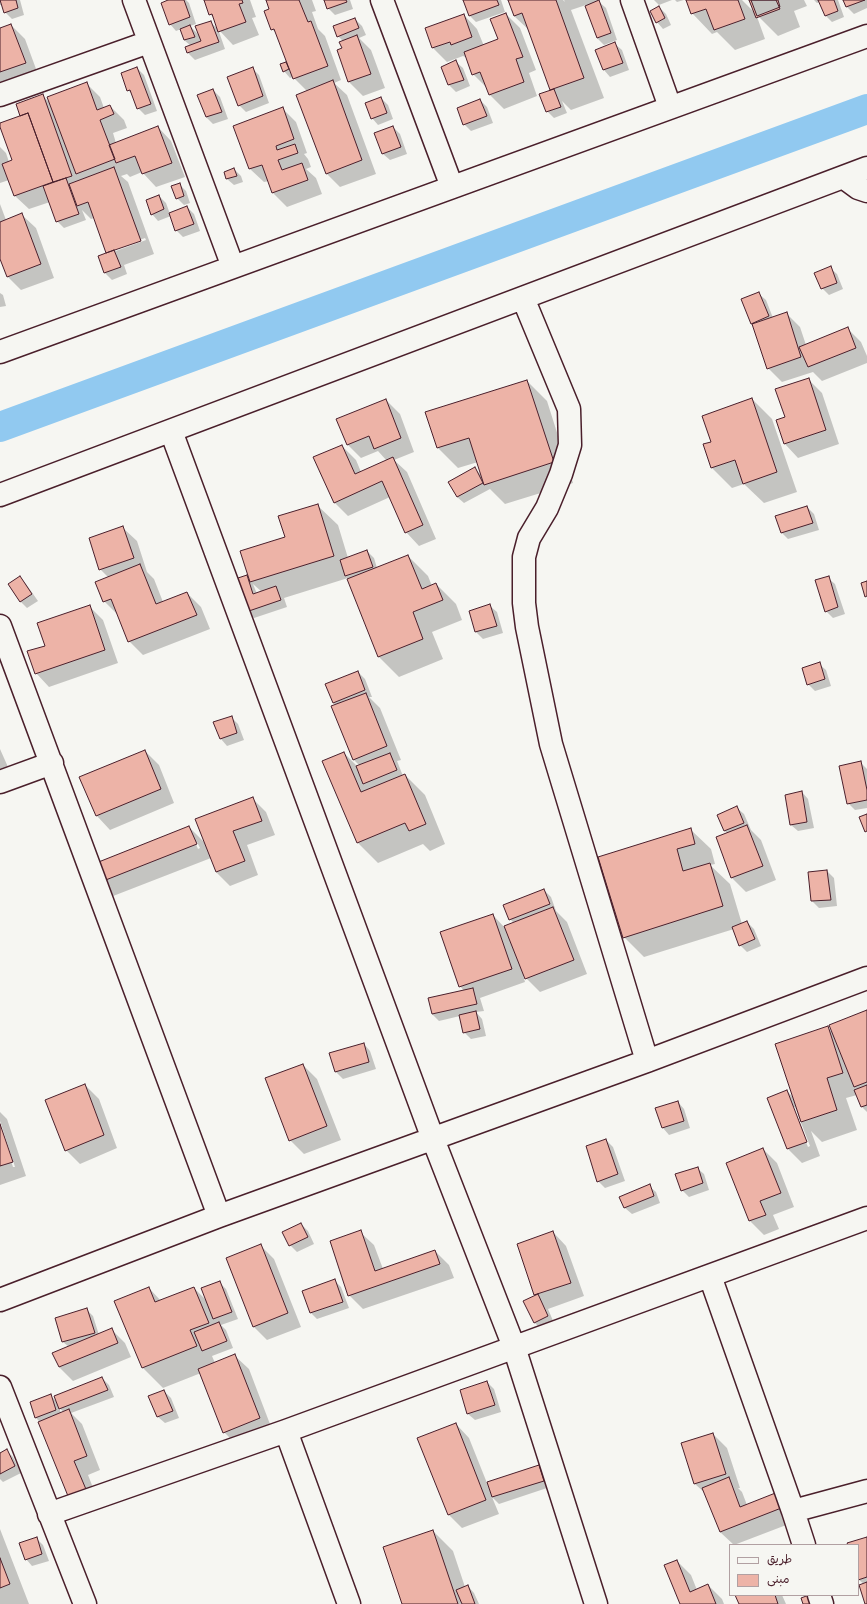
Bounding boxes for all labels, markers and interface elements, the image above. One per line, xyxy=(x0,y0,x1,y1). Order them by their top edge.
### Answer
legend xyxy=(729,1544,859,1596)
text: طريق xyxy=(767,1552,792,1567)
text: مبنى xyxy=(767,1572,790,1587)

